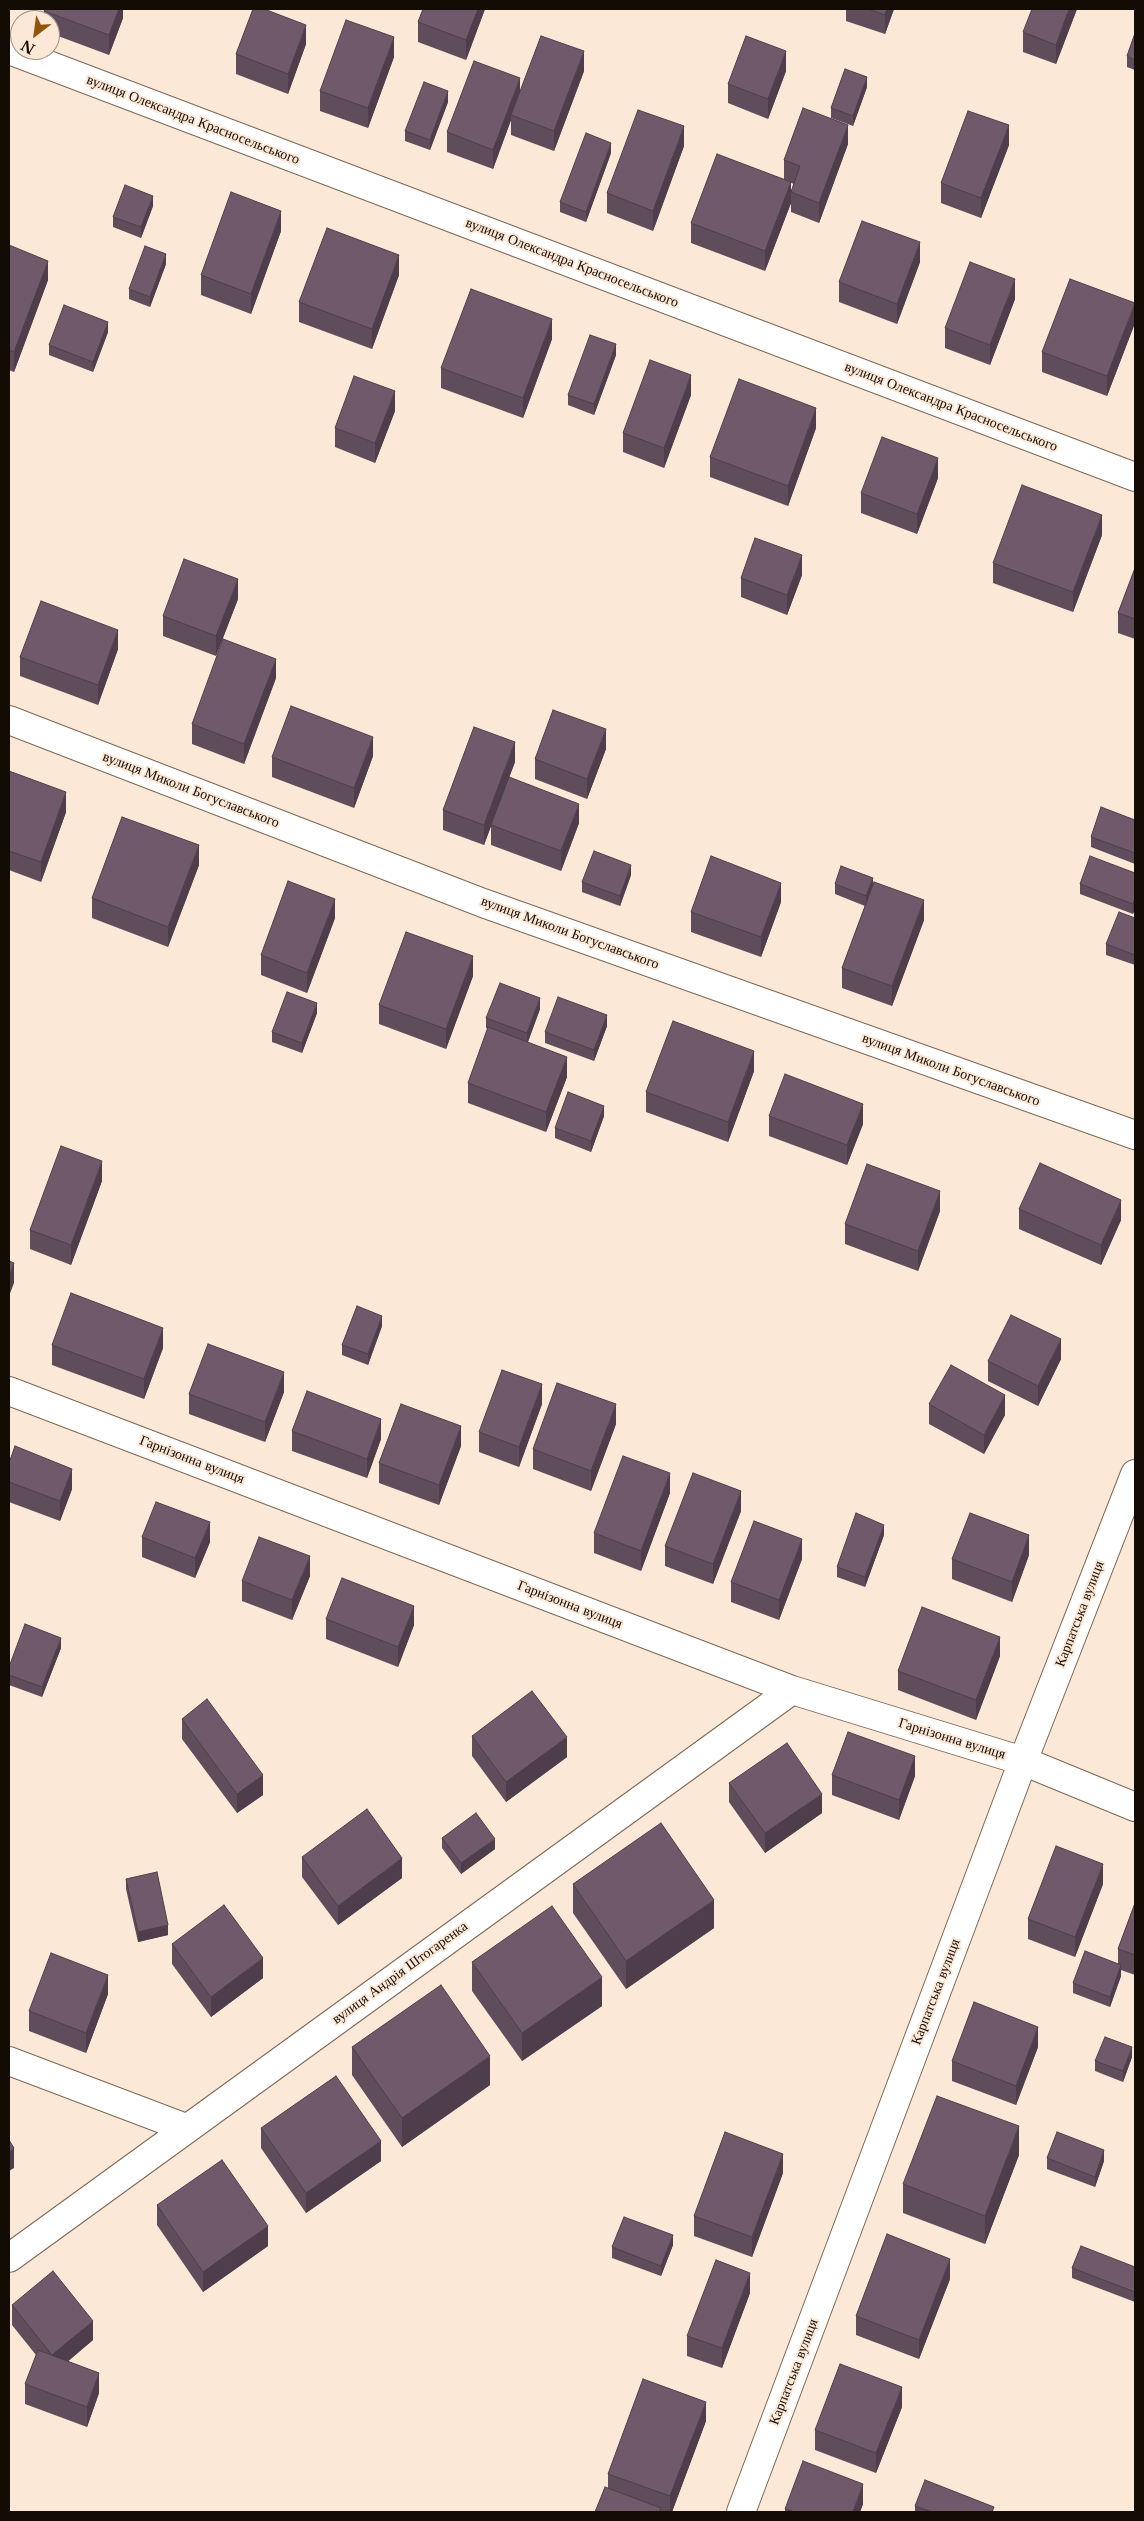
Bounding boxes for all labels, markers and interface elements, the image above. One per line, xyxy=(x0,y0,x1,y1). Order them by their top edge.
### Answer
north arrow xyxy=(10,10,60,60)
text: N xyxy=(18,36,38,58)
street label: вулиця Олександра Красносельського xyxy=(84,72,302,168)
street label: вулиця Олександра Красносельського xyxy=(463,215,681,311)
street label: вулиця Олександра Красносельського xyxy=(842,359,1060,455)
street label: вулиця Миколи Богуславського xyxy=(100,748,282,832)
street label: вулиця Миколи Богуславського xyxy=(479,893,661,973)
street label: вулиця Миколи Богуславського xyxy=(860,1030,1042,1110)
street label: Гарнізонна вулиця xyxy=(137,1432,247,1488)
street label: Карпатська вулиця xyxy=(1052,1559,1108,1669)
street label: Гарнізонна вулиця xyxy=(515,1577,625,1633)
street label: Гарнізонна вулиця xyxy=(897,1715,1007,1763)
street label: вулиця Андрія Штогаренка xyxy=(329,1918,471,2028)
street label: Карпатська вулиця xyxy=(908,1937,964,2047)
street label: Карпатська вулиця xyxy=(766,2317,822,2427)

